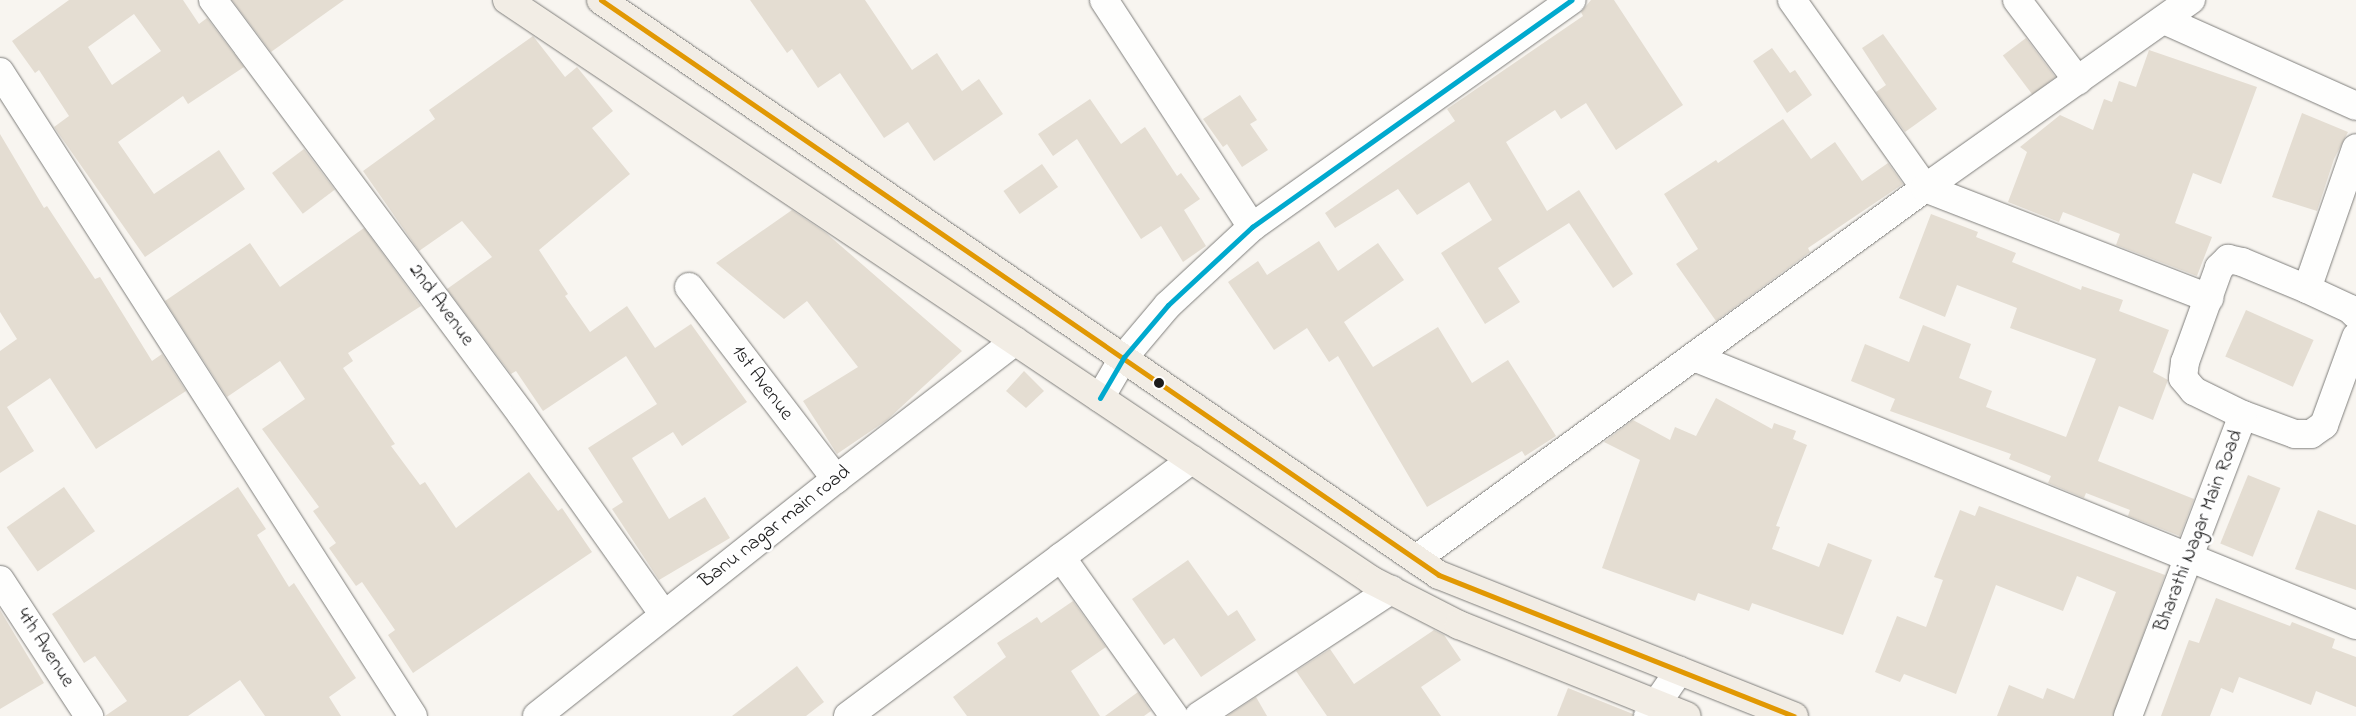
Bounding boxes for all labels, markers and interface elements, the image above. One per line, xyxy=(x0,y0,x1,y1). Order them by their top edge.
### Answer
street label: 2nd Avenue xyxy=(403,259,479,351)
street label: 1st Avenue xyxy=(726,341,798,425)
unlabelled marker xyxy=(1154,378,1164,388)
street label: Bharathi Nagar Main Road xyxy=(2149,427,2249,635)
street label: Banu nagar main road xyxy=(694,460,856,594)
street label: 4th Avenue xyxy=(11,604,79,692)

